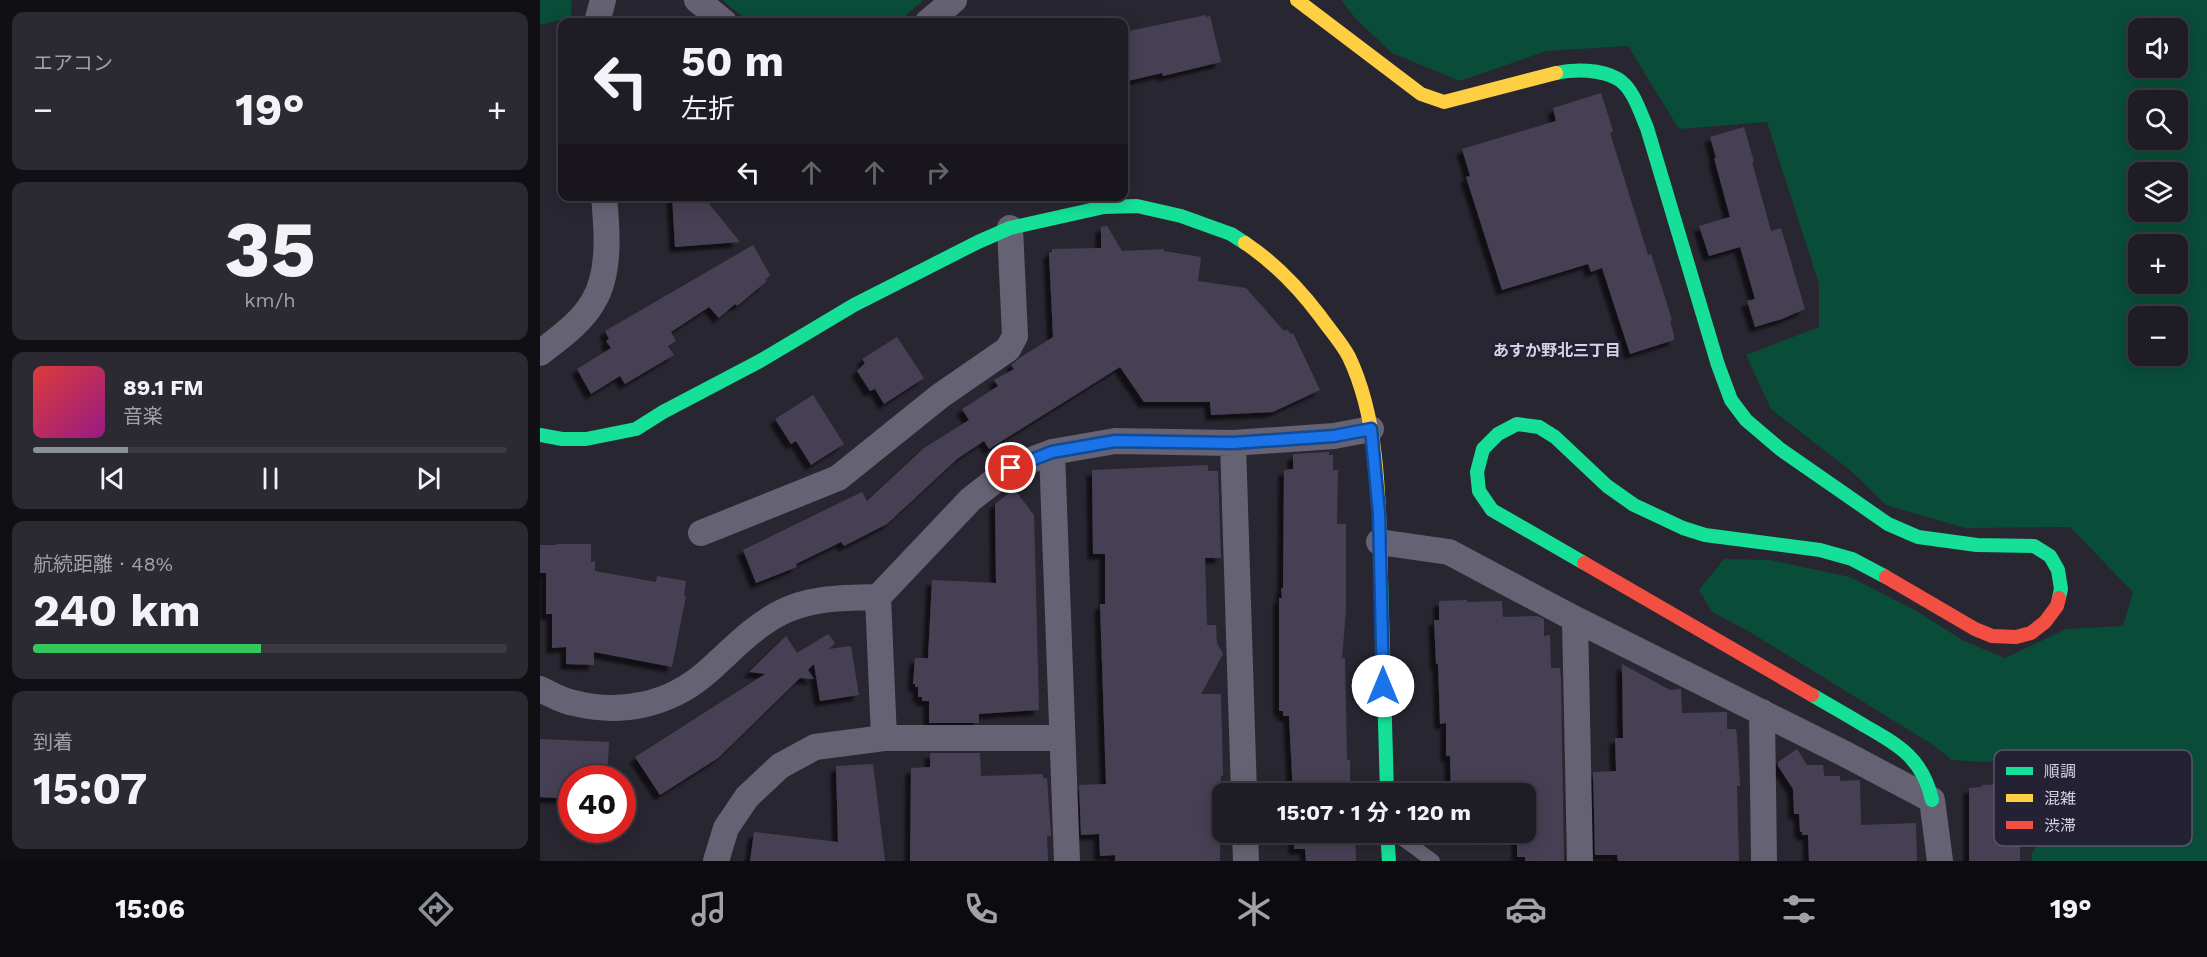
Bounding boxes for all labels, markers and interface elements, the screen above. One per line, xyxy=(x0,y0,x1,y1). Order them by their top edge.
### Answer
map controls xyxy=(2128,18,2188,366)
button: sound xyxy=(2128,18,2188,78)
text: 50 m xyxy=(681,37,784,86)
icon: left xyxy=(582,42,660,120)
text: エアコン xyxy=(33,51,113,75)
text: 19° xyxy=(235,83,305,136)
text: − xyxy=(33,90,53,129)
text: + xyxy=(487,90,507,129)
button: search xyxy=(2128,90,2188,150)
text: 左折 xyxy=(681,93,735,125)
icon: left xyxy=(732,156,765,189)
icon: ahead xyxy=(795,156,828,189)
icon: ahead xyxy=(858,156,891,189)
icon: right xyxy=(921,156,954,189)
button: layers xyxy=(2128,162,2188,222)
text: 35 xyxy=(224,203,316,295)
button: + xyxy=(2128,234,2188,294)
text: km/h xyxy=(244,288,296,312)
button: − xyxy=(2128,306,2188,366)
district label: あすか野北三丁目 xyxy=(1493,341,1621,360)
text: 89.1 FM xyxy=(123,375,204,400)
text: 音楽 xyxy=(123,404,163,428)
pin xyxy=(985,442,1036,493)
icon: arrive xyxy=(994,451,1027,484)
icon: previous xyxy=(96,462,129,495)
icon: pause xyxy=(254,462,287,495)
icon: next xyxy=(412,462,445,495)
text: 航続距離 · 48% xyxy=(33,552,173,576)
text: 240 km xyxy=(33,584,201,637)
position arrow xyxy=(1351,654,1415,718)
text: 到着 xyxy=(33,730,73,754)
legend xyxy=(1994,750,2192,846)
text: 15:07 xyxy=(33,762,147,815)
text: 順調 xyxy=(2044,762,2076,781)
speed limit sign: 40 xyxy=(558,765,636,843)
text: 混雑 xyxy=(2044,789,2076,808)
text: 15:07 · 1 分 · 120 m xyxy=(1277,800,1471,825)
text: 渋滞 xyxy=(2044,816,2076,835)
icon: directions xyxy=(415,888,457,930)
icon: music xyxy=(688,888,730,930)
icon: phone xyxy=(960,888,1002,930)
icon: climate xyxy=(1233,888,1275,930)
icon: car xyxy=(1505,888,1547,930)
icon: filters xyxy=(1778,888,1820,930)
text: 15:06 xyxy=(115,893,185,925)
text: 19° xyxy=(2050,893,2092,925)

